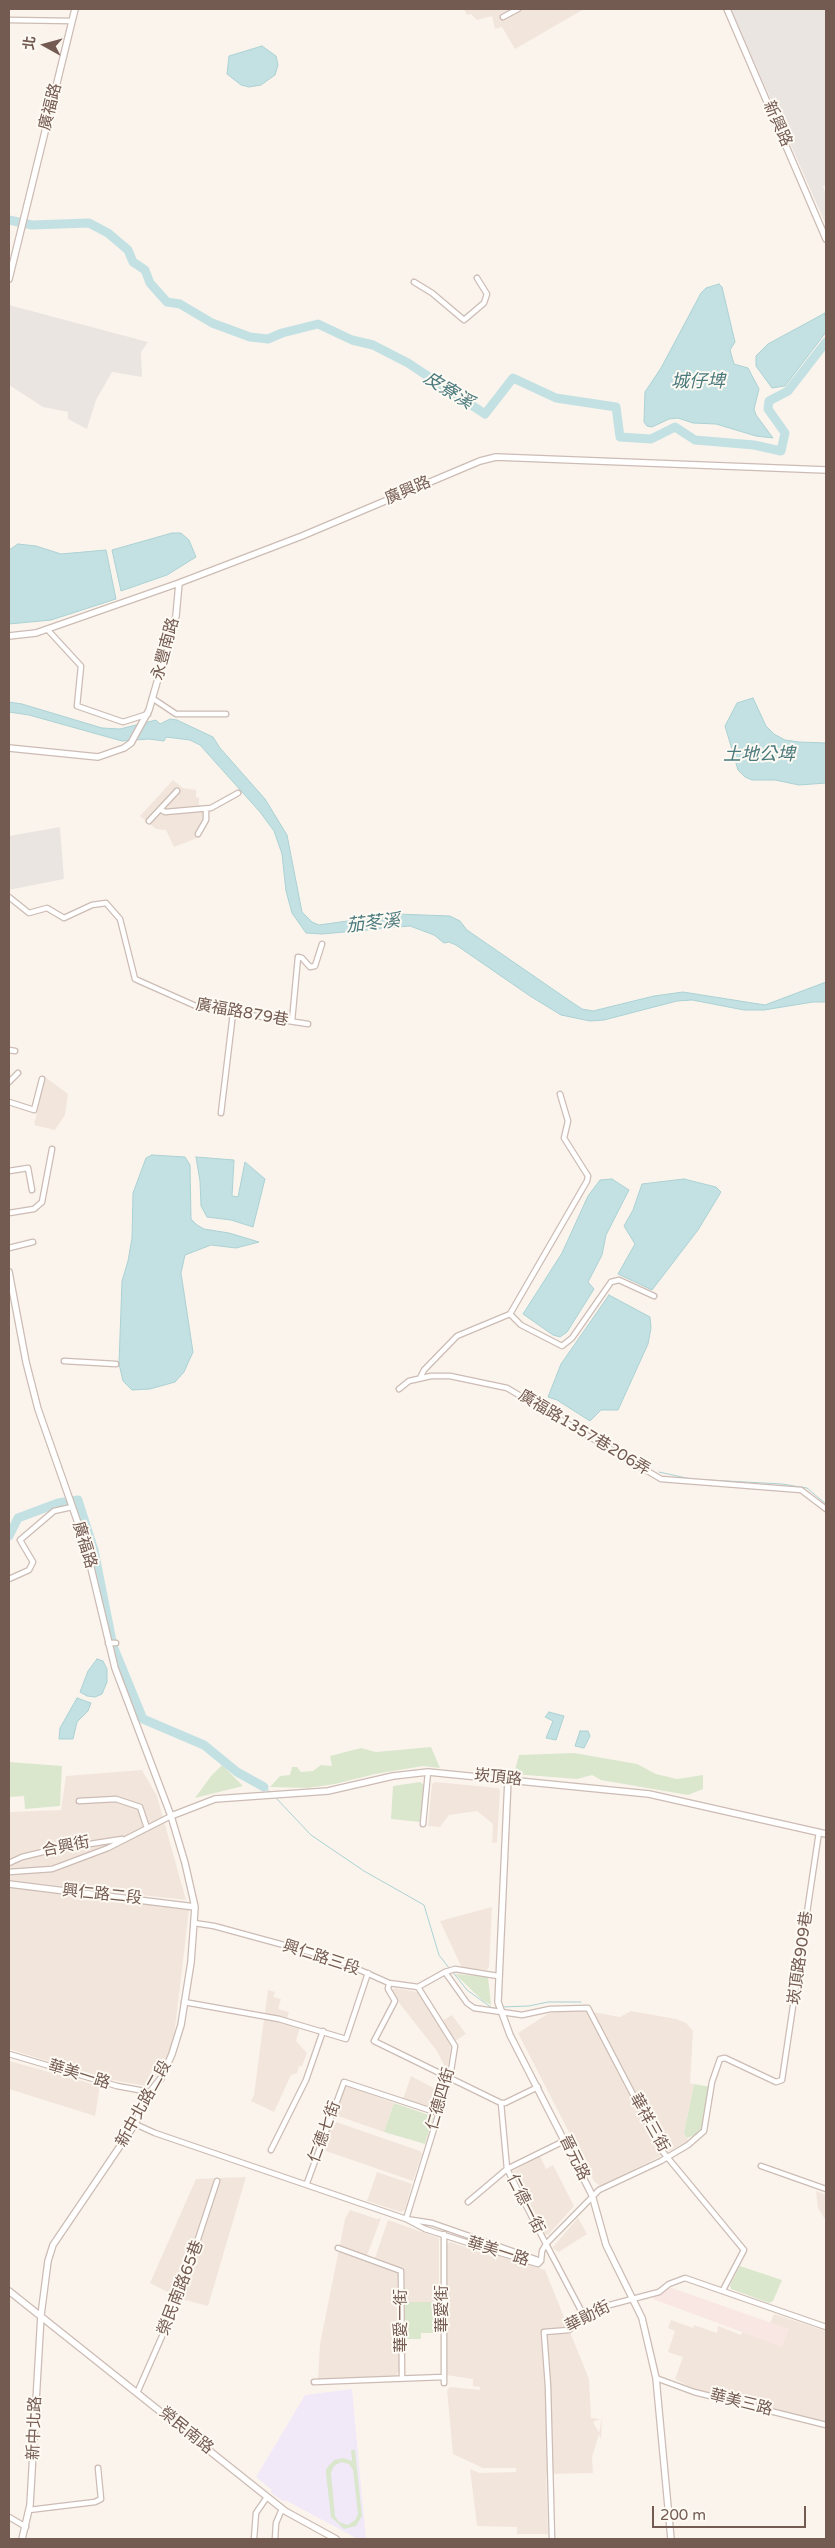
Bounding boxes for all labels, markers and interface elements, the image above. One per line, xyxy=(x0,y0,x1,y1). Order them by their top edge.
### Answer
north arrow xyxy=(20,20,70,70)
text: 北 xyxy=(20,35,39,51)
street label: 廣福路 xyxy=(36,81,66,133)
street label: 新興路 xyxy=(758,98,796,150)
water label: 皮寮溪 xyxy=(419,368,477,414)
water label: 城仔埤 xyxy=(671,371,725,393)
street label: 廣興路 xyxy=(382,473,434,509)
street label: 永豐南路 xyxy=(148,616,184,682)
water label: 土地公埤 xyxy=(723,744,795,766)
water label: 茄苳溪 xyxy=(345,910,401,938)
street label: 廣福路879巷 xyxy=(194,995,290,1031)
street label: 廣福路1357巷206弄 xyxy=(515,1386,653,1480)
street label: 廣福路 xyxy=(68,1519,100,1571)
street label: 崁頂路 xyxy=(473,1766,523,1790)
street label: 合興街 xyxy=(41,1833,91,1861)
street label: 興仁路二段 xyxy=(61,1881,143,1909)
street label: 崁頂路909巷 xyxy=(785,1910,817,2006)
street label: 興仁路三段 xyxy=(280,1937,362,1979)
street label: 華美一路 xyxy=(46,2056,112,2094)
street label: 新中北路二段 xyxy=(112,2057,176,2151)
street label: 仁德四街 xyxy=(423,2066,459,2132)
street label: 華祥三街 xyxy=(625,2090,673,2156)
street label: 仁德七街 xyxy=(305,2099,345,2165)
street label: 晉元路 xyxy=(555,2132,593,2184)
street label: 仁德一街 xyxy=(502,2171,548,2237)
street label: 華美一路 xyxy=(465,2233,531,2271)
street label: 榮民南路65巷 xyxy=(154,2238,208,2338)
street label: 華愛街 xyxy=(433,2285,453,2333)
street label: 華愛一街 xyxy=(392,2289,412,2353)
street label: 華勛街 xyxy=(562,2298,614,2336)
street label: 華美三路 xyxy=(708,2386,774,2420)
street label: 新中北路 xyxy=(24,2396,46,2460)
street label: 榮民南路 xyxy=(155,2403,217,2459)
scale bar xyxy=(655,2496,809,2528)
text: 200 m xyxy=(660,2506,706,2524)

